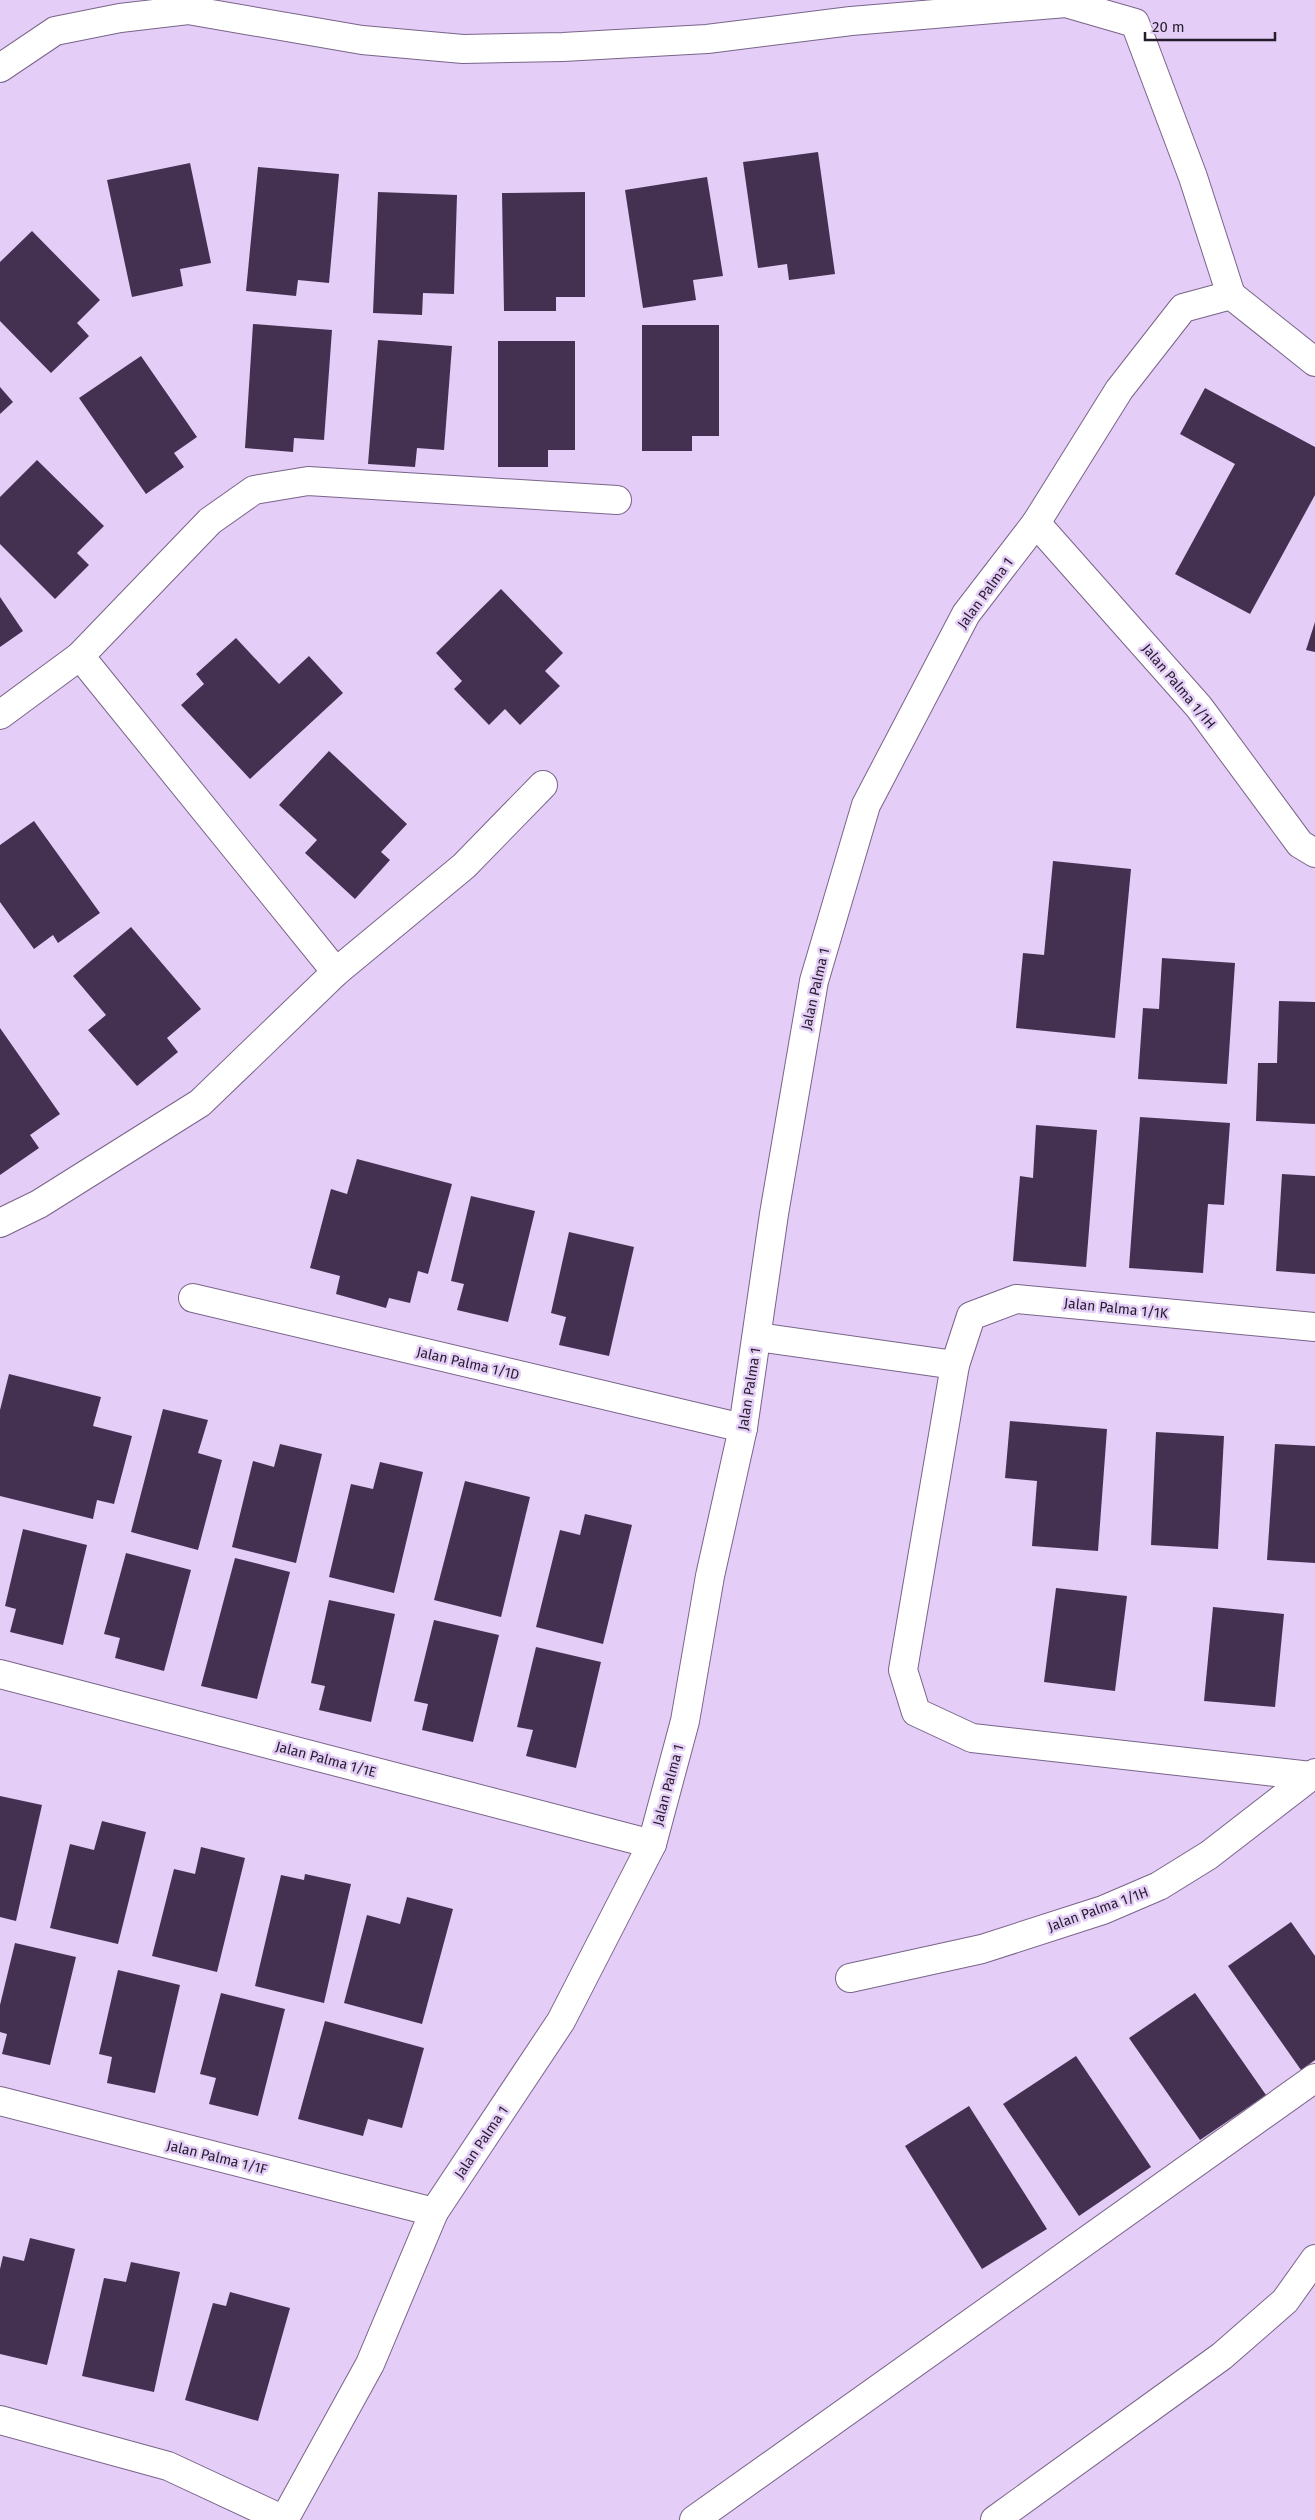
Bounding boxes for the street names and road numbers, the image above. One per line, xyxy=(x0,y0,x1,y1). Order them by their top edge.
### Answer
street label: Jalan Palma 1 xyxy=(954,554,1017,632)
street label: Jalan Palma 1/1H xyxy=(1138,640,1219,732)
street label: Jalan Palma 1 xyxy=(798,946,833,1032)
street label: Jalan Palma 1/1K xyxy=(1063,1295,1169,1322)
street label: Jalan Palma 1/1D xyxy=(415,1343,521,1384)
street label: Jalan Palma 1 xyxy=(735,1346,764,1432)
street label: Jalan Palma 1/1E xyxy=(274,1738,378,1781)
street label: Jalan Palma 1 xyxy=(649,1743,688,1828)
street label: Jalan Palma 1/1H xyxy=(1046,1883,1151,1936)
street label: Jalan Palma 1 xyxy=(451,2103,512,2182)
street label: Jalan Palma 1/1F xyxy=(165,2137,269,2178)

